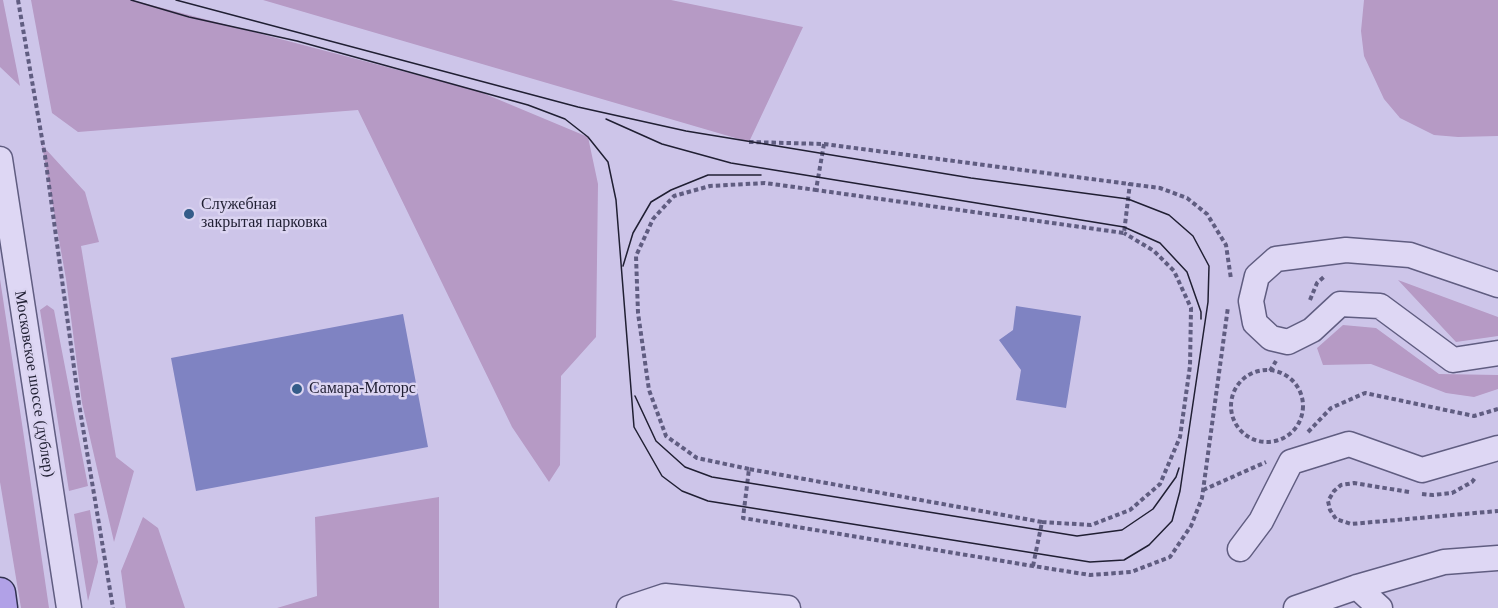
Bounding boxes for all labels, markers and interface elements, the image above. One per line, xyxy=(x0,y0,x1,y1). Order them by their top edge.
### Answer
place label: Служебная закрытая парковка xyxy=(201,195,327,233)
marker: Служебная закрытая парковка xyxy=(182,207,196,221)
street label: Московское шоссе (дублер) xyxy=(10,289,58,479)
place label: Самара-Моторс xyxy=(309,379,416,399)
marker: Самара-Моторс xyxy=(290,382,304,396)

